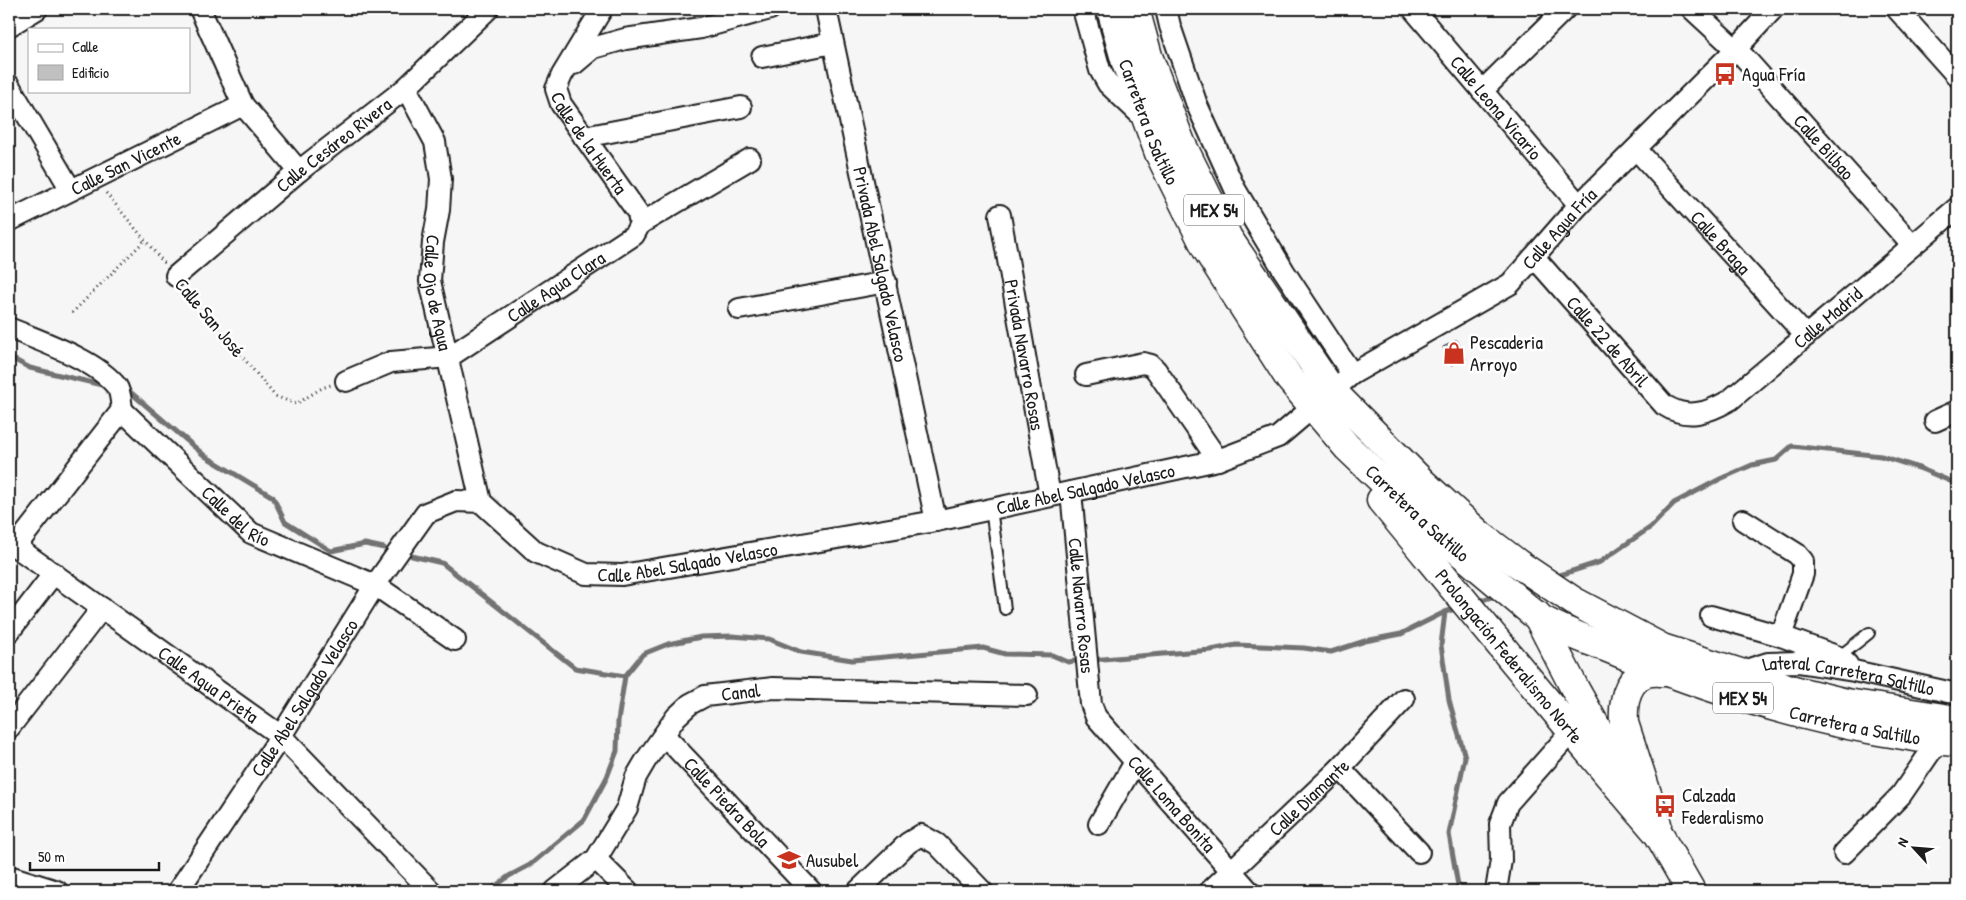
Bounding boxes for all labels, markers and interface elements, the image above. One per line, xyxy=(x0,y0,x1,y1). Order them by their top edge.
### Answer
legend xyxy=(28,28,190,92)
text: Calle xyxy=(72,36,99,57)
street label: Calle Leona Vicario xyxy=(1445,50,1548,166)
street label: Carretera a Saltillo xyxy=(1113,55,1186,189)
bus stop icon: Agua Fría xyxy=(1712,61,1738,87)
place label: Agua Fría xyxy=(1742,61,1806,87)
text: Edificio xyxy=(72,62,109,83)
street label: Calle de la Huerta xyxy=(545,88,634,200)
street label: Calle Cesáreo Rivera xyxy=(270,91,397,198)
street label: Calle Bilbao xyxy=(1788,108,1861,185)
street label: Calle San Vicente xyxy=(66,125,185,202)
street label: Privada Abel Salgado Velasco xyxy=(847,164,914,364)
street label: Calle Agua Fría xyxy=(1516,181,1603,275)
road number: MEX 54 xyxy=(1184,194,1244,226)
street label: Calle Braga xyxy=(1685,204,1757,280)
street label: Calle Ojo de Agua xyxy=(417,233,459,354)
street label: Calle Agua Clara xyxy=(502,244,611,329)
street label: Calle San José xyxy=(169,272,251,363)
street label: Privada Navarro Rosas xyxy=(999,277,1051,432)
street label: Calle Madrid xyxy=(1787,280,1868,354)
street label: Calle 22 de Abril xyxy=(1561,290,1656,393)
place label: Pescaderia Arroyo xyxy=(1470,329,1543,377)
shop icon: Pescaderia Arroyo xyxy=(1441,340,1467,366)
street label: Calle Abel Salgado Velasco xyxy=(994,457,1177,521)
street label: Carretera a Saltillo xyxy=(1360,458,1476,568)
street label: Calle del Río xyxy=(196,480,274,553)
street label: Calle Abel Salgado Velasco xyxy=(597,535,780,588)
street label: Calle Navarro Rosas xyxy=(1062,537,1101,674)
street label: Prolongación Federalismo Norte xyxy=(1430,563,1590,749)
street label: Calle Abel Salgado Velasco xyxy=(245,614,364,782)
street label: Calle Agua Prieta xyxy=(153,640,264,729)
street label: Lateral Carretera Saltillo xyxy=(1759,649,1937,702)
street label: Canal xyxy=(720,677,762,707)
road number: MEX 54 xyxy=(1713,682,1773,714)
street label: Carretera a Saltillo xyxy=(1787,699,1923,751)
street label: Calle Loma Bonita xyxy=(1122,749,1222,858)
street label: Calle Piedra Bola xyxy=(678,751,776,853)
street label: Calle Diamante xyxy=(1263,753,1355,842)
place label: Calzada Federalismo xyxy=(1681,782,1764,830)
bus stop icon: Calzada Federalismo xyxy=(1652,793,1678,819)
north arrow xyxy=(1888,822,1938,872)
text: N xyxy=(1892,834,1912,850)
scale bar xyxy=(30,840,159,872)
text: 50 m xyxy=(38,846,65,867)
school or university icon: Ausubel xyxy=(776,847,802,873)
place label: Ausubel xyxy=(806,847,859,873)

